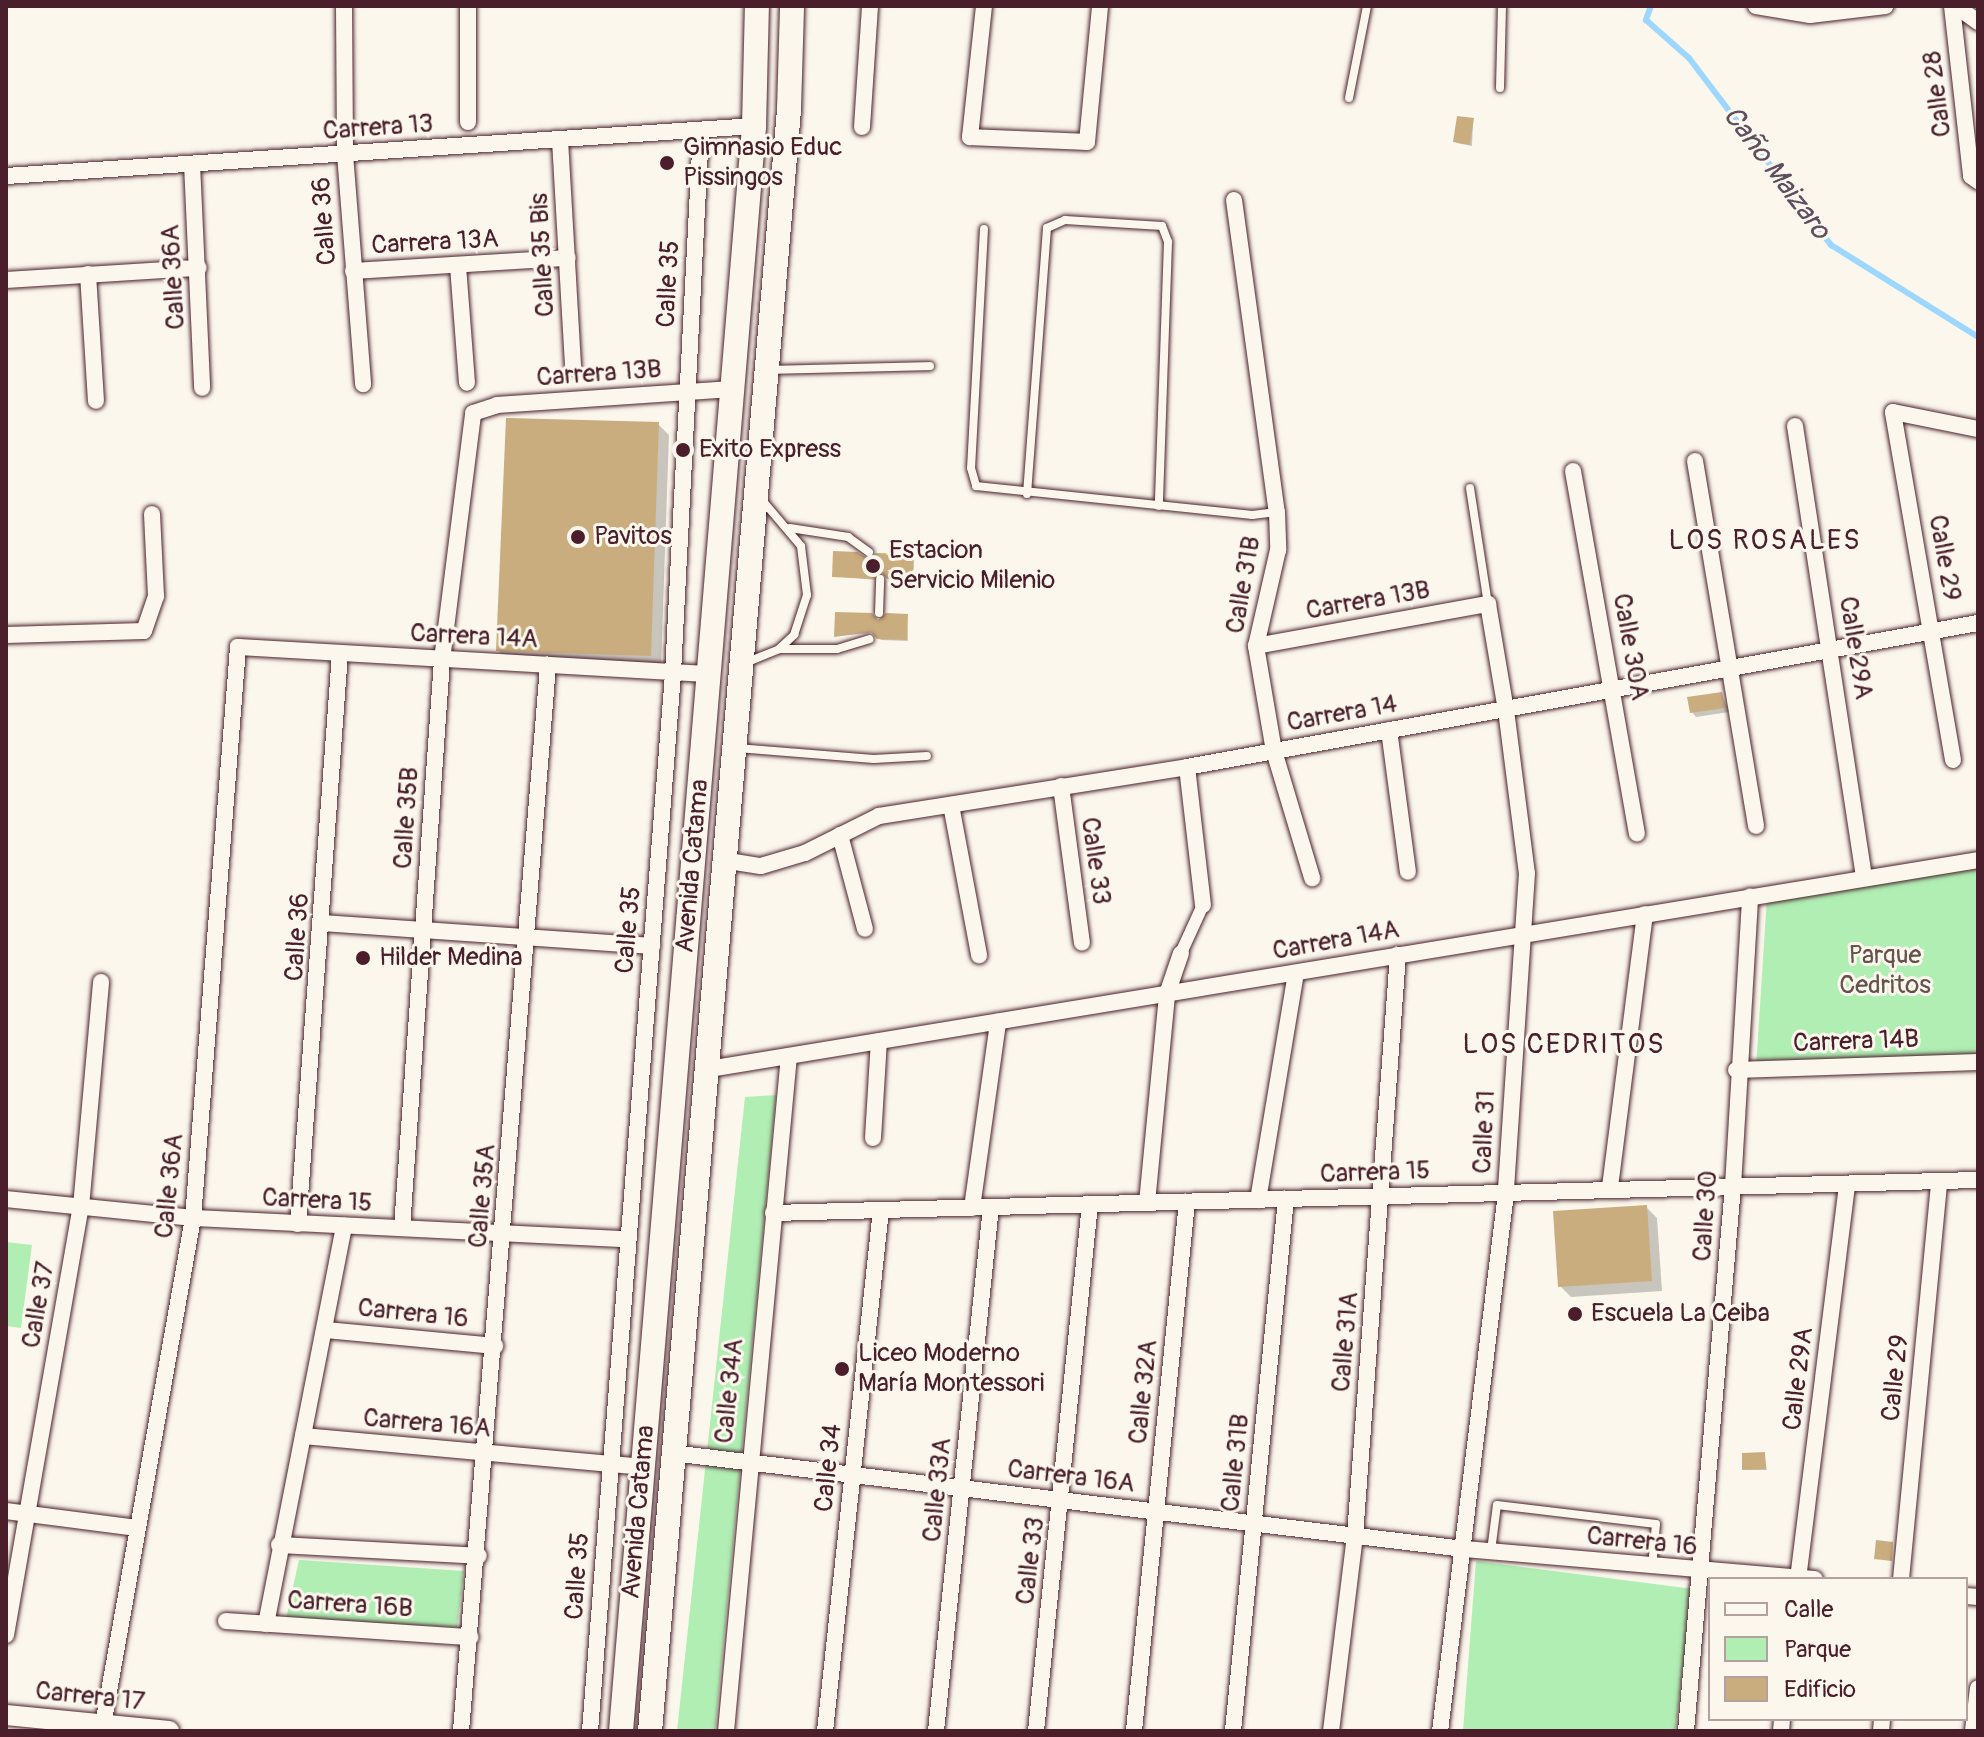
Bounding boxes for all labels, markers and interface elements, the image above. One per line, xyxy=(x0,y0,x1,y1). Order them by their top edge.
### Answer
street label: Calle 28 xyxy=(1917,49,1959,139)
water label: Caño Maizaro xyxy=(1715,100,1837,246)
street label: Carrera 13 xyxy=(322,109,434,147)
place label: Gimnasio Educ Pissingos xyxy=(683,132,843,194)
marker: Gimnasio Educ Pissingos xyxy=(658,154,676,172)
street label: Calle 36 xyxy=(306,176,344,266)
street label: Calle 35 Bis xyxy=(524,192,562,318)
street label: Calle 36A xyxy=(156,224,192,330)
street label: Carrera 13A xyxy=(370,224,500,262)
street label: Calle 35 xyxy=(651,239,687,329)
street label: Carrera 13B xyxy=(535,354,663,394)
place label: Exito Express xyxy=(699,434,841,466)
marker: Exito Express xyxy=(674,441,692,459)
street label: Calle 29 xyxy=(1921,513,1967,603)
place label: Pavitos xyxy=(594,521,672,553)
district label: LOS ROSALES xyxy=(1668,524,1862,558)
marker: Pavitos xyxy=(569,528,587,546)
street label: Calle 31B xyxy=(1220,534,1268,636)
place label: Estacion Servicio Milenio xyxy=(889,535,1055,596)
marker: Estacion Servicio Milenio xyxy=(864,557,882,575)
street label: Carrera 13B xyxy=(1304,575,1432,627)
street label: Calle 30A xyxy=(1605,591,1655,703)
street label: Calle 29A xyxy=(1831,594,1879,702)
street label: Carrera 14A xyxy=(409,618,539,656)
street label: Carrera 14 xyxy=(1285,689,1399,739)
street label: Calle 35B xyxy=(388,766,426,870)
street label: Avenida Catama xyxy=(670,778,716,954)
street label: Calle 33 xyxy=(1073,815,1117,907)
street label: Calle 35 xyxy=(610,885,648,975)
street label: Calle 36 xyxy=(279,892,317,982)
street label: Carrera 14A xyxy=(1270,915,1402,967)
park label: Parque Cedritos xyxy=(1839,940,1931,1002)
place label: Hilder Medina xyxy=(379,942,522,974)
marker: Hilder Medina xyxy=(354,949,372,967)
street label: Carrera 14B xyxy=(1793,1024,1919,1060)
district label: LOS CEDRITOS xyxy=(1462,1028,1666,1062)
street label: Calle 31 xyxy=(1467,1089,1503,1175)
street label: Calle 36A xyxy=(149,1132,191,1240)
street label: Calle 35A xyxy=(463,1143,503,1249)
street label: Carrera 15 xyxy=(1319,1155,1431,1191)
street label: Calle 30 xyxy=(1687,1169,1725,1263)
street label: Carrera 15 xyxy=(261,1183,373,1219)
street label: Calle 37 xyxy=(16,1259,62,1351)
street label: Calle 31A xyxy=(1326,1291,1366,1393)
street label: Carrera 16 xyxy=(356,1293,470,1335)
place label: Escuela La Ceiba xyxy=(1591,1298,1770,1330)
marker: Escuela La Ceiba xyxy=(1566,1305,1584,1323)
street label: Calle 29A xyxy=(1777,1326,1821,1432)
street label: Calle 29 xyxy=(1876,1333,1916,1423)
street label: Calle 34A xyxy=(709,1337,751,1445)
place label: Liceo Moderno María Montessori xyxy=(858,1338,1044,1400)
street label: Calle 32A xyxy=(1123,1338,1165,1446)
marker: Liceo Moderno María Montessori xyxy=(833,1360,851,1378)
street label: Carrera 16A xyxy=(362,1403,492,1445)
street label: Calle 31B xyxy=(1215,1412,1257,1514)
street label: Calle 34 xyxy=(809,1422,849,1514)
street label: Avenida Catama xyxy=(616,1424,662,1600)
street label: Calle 33A xyxy=(917,1436,959,1544)
street label: Carrera 16A xyxy=(1005,1454,1137,1500)
street label: Calle 33 xyxy=(1010,1515,1052,1607)
street label: Carrera 16 xyxy=(1585,1521,1699,1563)
street label: Calle 35 xyxy=(559,1531,597,1621)
legend xyxy=(1708,1577,1968,1721)
street label: Carrera 16B xyxy=(286,1585,414,1625)
text: Calle xyxy=(1784,1595,1833,1624)
text: Parque xyxy=(1784,1635,1851,1664)
text: Edificio xyxy=(1784,1675,1856,1704)
street label: Carrera 17 xyxy=(34,1676,146,1718)

